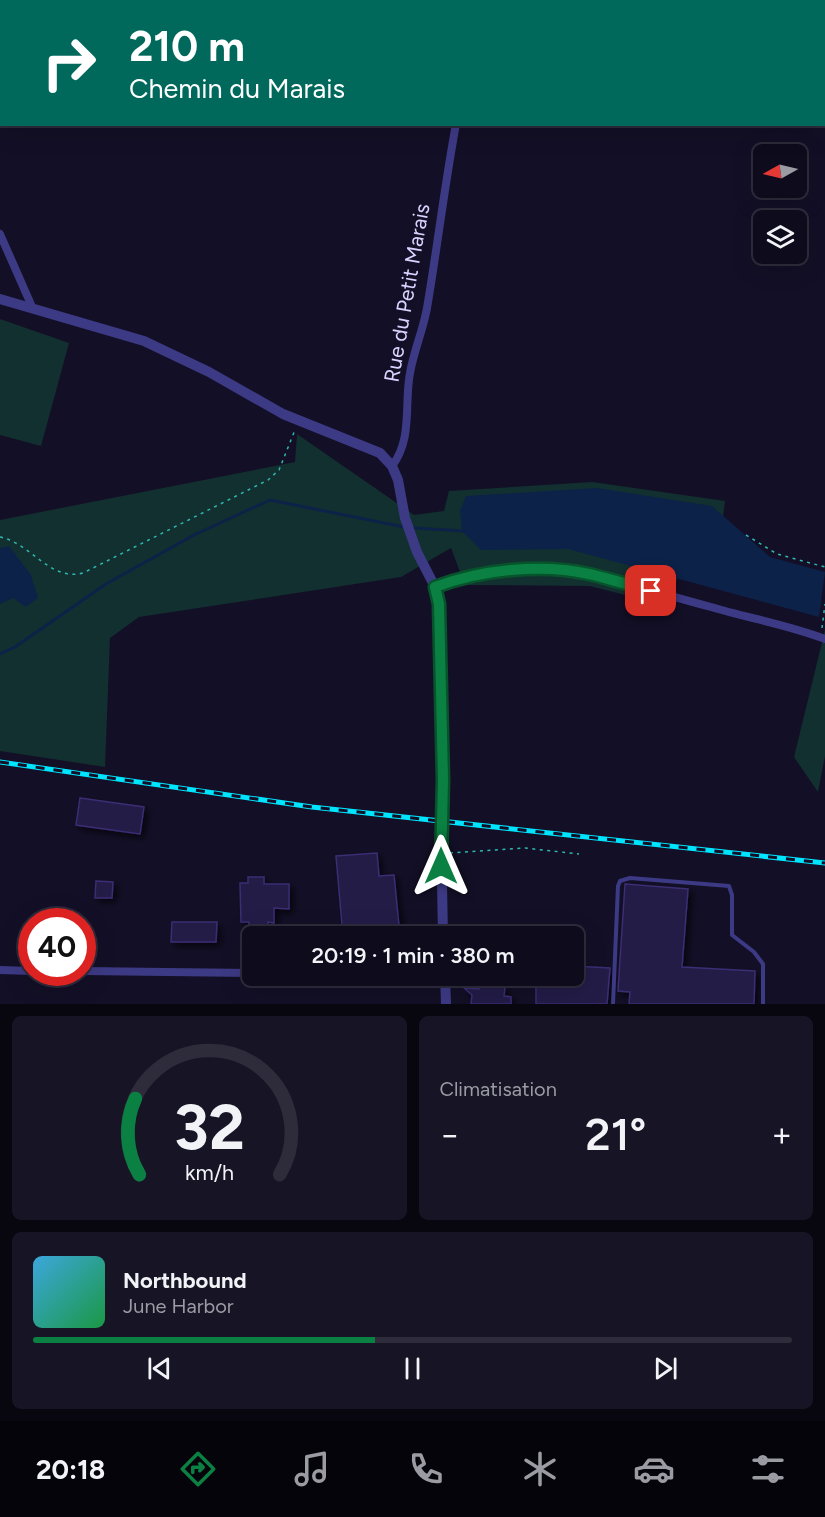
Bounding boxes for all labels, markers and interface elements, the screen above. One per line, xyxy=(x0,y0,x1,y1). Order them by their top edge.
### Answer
text: 210 m xyxy=(129,21,245,72)
icon: right xyxy=(30,24,108,102)
text: Chemin du Marais xyxy=(129,72,345,105)
north arrow xyxy=(753,144,807,198)
map controls xyxy=(753,144,807,264)
street label: Rue du Petit Marais xyxy=(378,202,435,384)
button: layers xyxy=(753,210,807,264)
pin xyxy=(625,565,676,616)
icon: arrive xyxy=(634,574,667,607)
position arrow xyxy=(409,834,473,898)
speed limit sign: 40 xyxy=(18,908,96,986)
text: 20:19 · 1 min · 380 m xyxy=(312,942,514,969)
text: Climatisation xyxy=(440,1077,557,1101)
text: 32 xyxy=(174,1090,245,1165)
text: 21° xyxy=(585,1107,646,1161)
text: − xyxy=(440,1115,460,1154)
text: + xyxy=(771,1115,792,1154)
text: km/h xyxy=(185,1160,234,1185)
text: Northbound xyxy=(123,1267,247,1294)
text: June Harbor xyxy=(123,1294,234,1318)
icon: previous xyxy=(143,1352,176,1385)
icon: pause xyxy=(396,1352,429,1385)
icon: next xyxy=(649,1352,682,1385)
icon: directions xyxy=(177,1448,219,1490)
icon: music xyxy=(291,1448,333,1490)
icon: phone xyxy=(405,1448,447,1490)
icon: climate xyxy=(519,1448,561,1490)
icon: car xyxy=(633,1448,675,1490)
icon: filters xyxy=(747,1448,789,1490)
text: 20:18 xyxy=(36,1453,105,1486)

